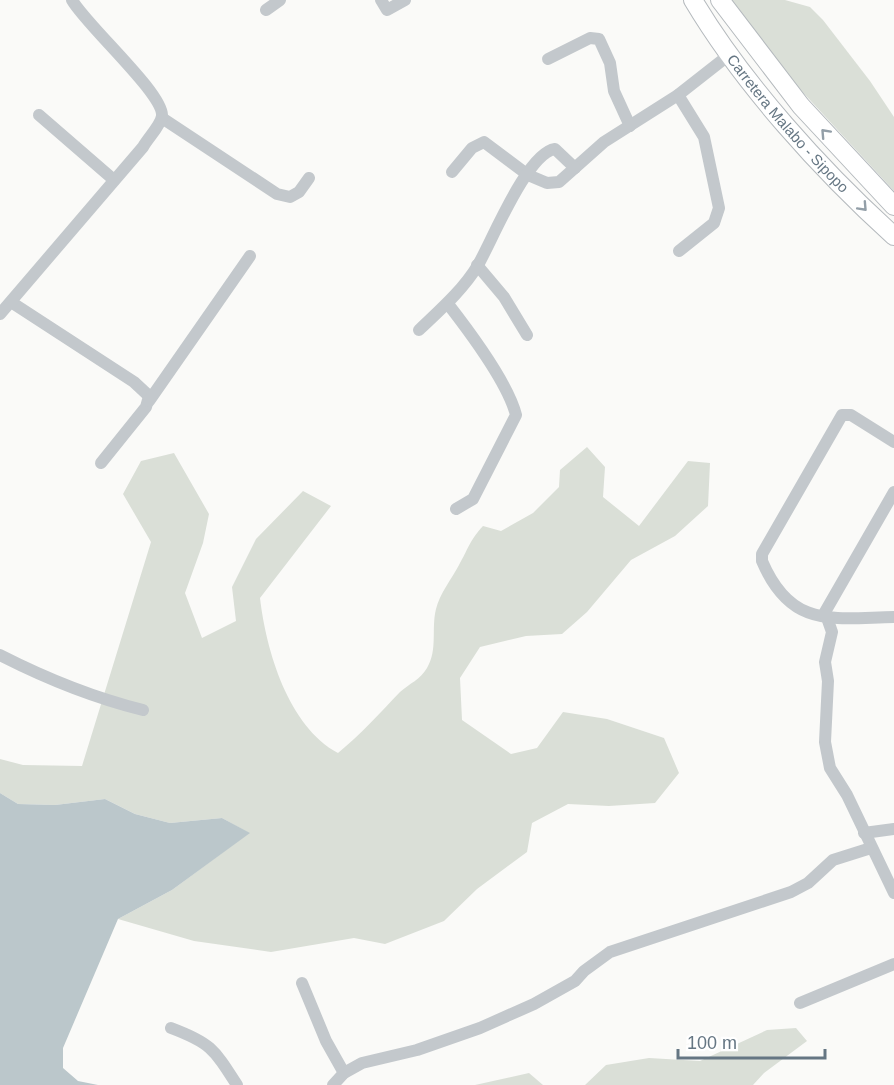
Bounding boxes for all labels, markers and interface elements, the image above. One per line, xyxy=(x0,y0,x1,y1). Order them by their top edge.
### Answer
street label: Carretera Malabo - Sipopo xyxy=(724,51,852,196)
one-way arrow xyxy=(822,129,833,140)
one-way arrow xyxy=(856,200,867,211)
scale bar xyxy=(678,1022,825,1060)
text: 100 m xyxy=(687,1033,737,1053)

